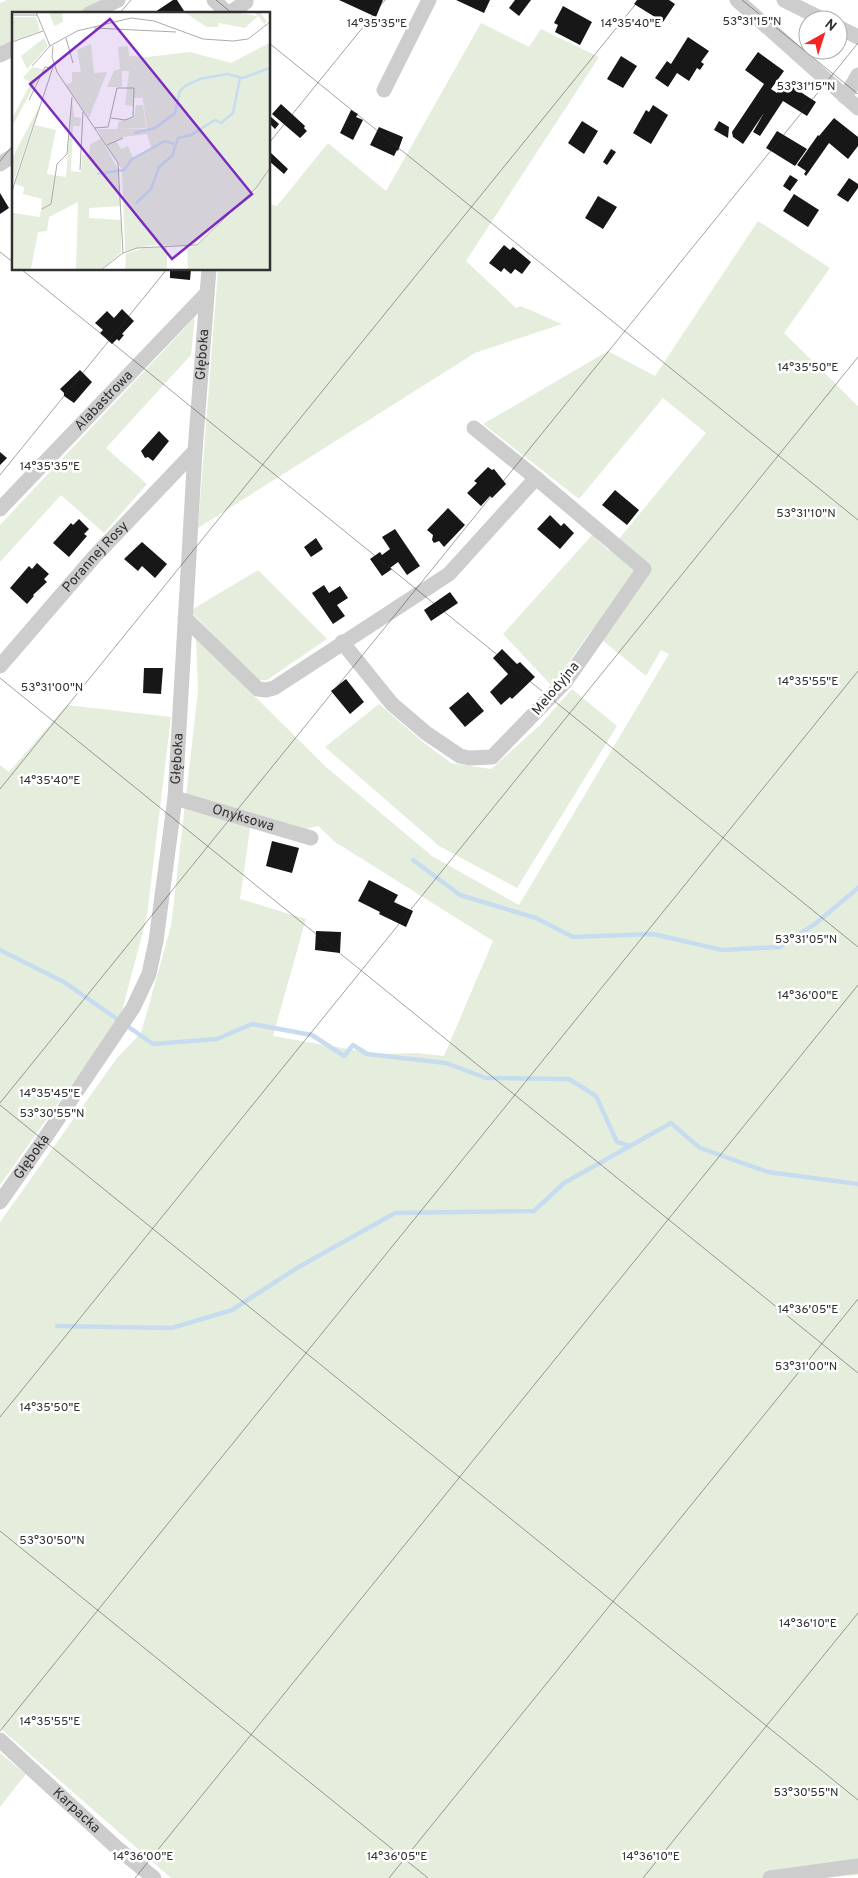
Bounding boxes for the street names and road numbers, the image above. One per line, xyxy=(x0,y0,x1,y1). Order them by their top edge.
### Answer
street label: Głęboka xyxy=(192,328,213,381)
street label: Alabastrowa xyxy=(71,367,137,434)
street label: Porannej Rosy xyxy=(59,518,132,596)
street label: Melodyjna xyxy=(529,659,583,719)
street label: Głęboka xyxy=(167,733,187,785)
street label: Onyksowa xyxy=(210,801,276,835)
street label: Głęboka xyxy=(10,1131,53,1183)
street label: Karpacka xyxy=(49,1784,104,1837)

